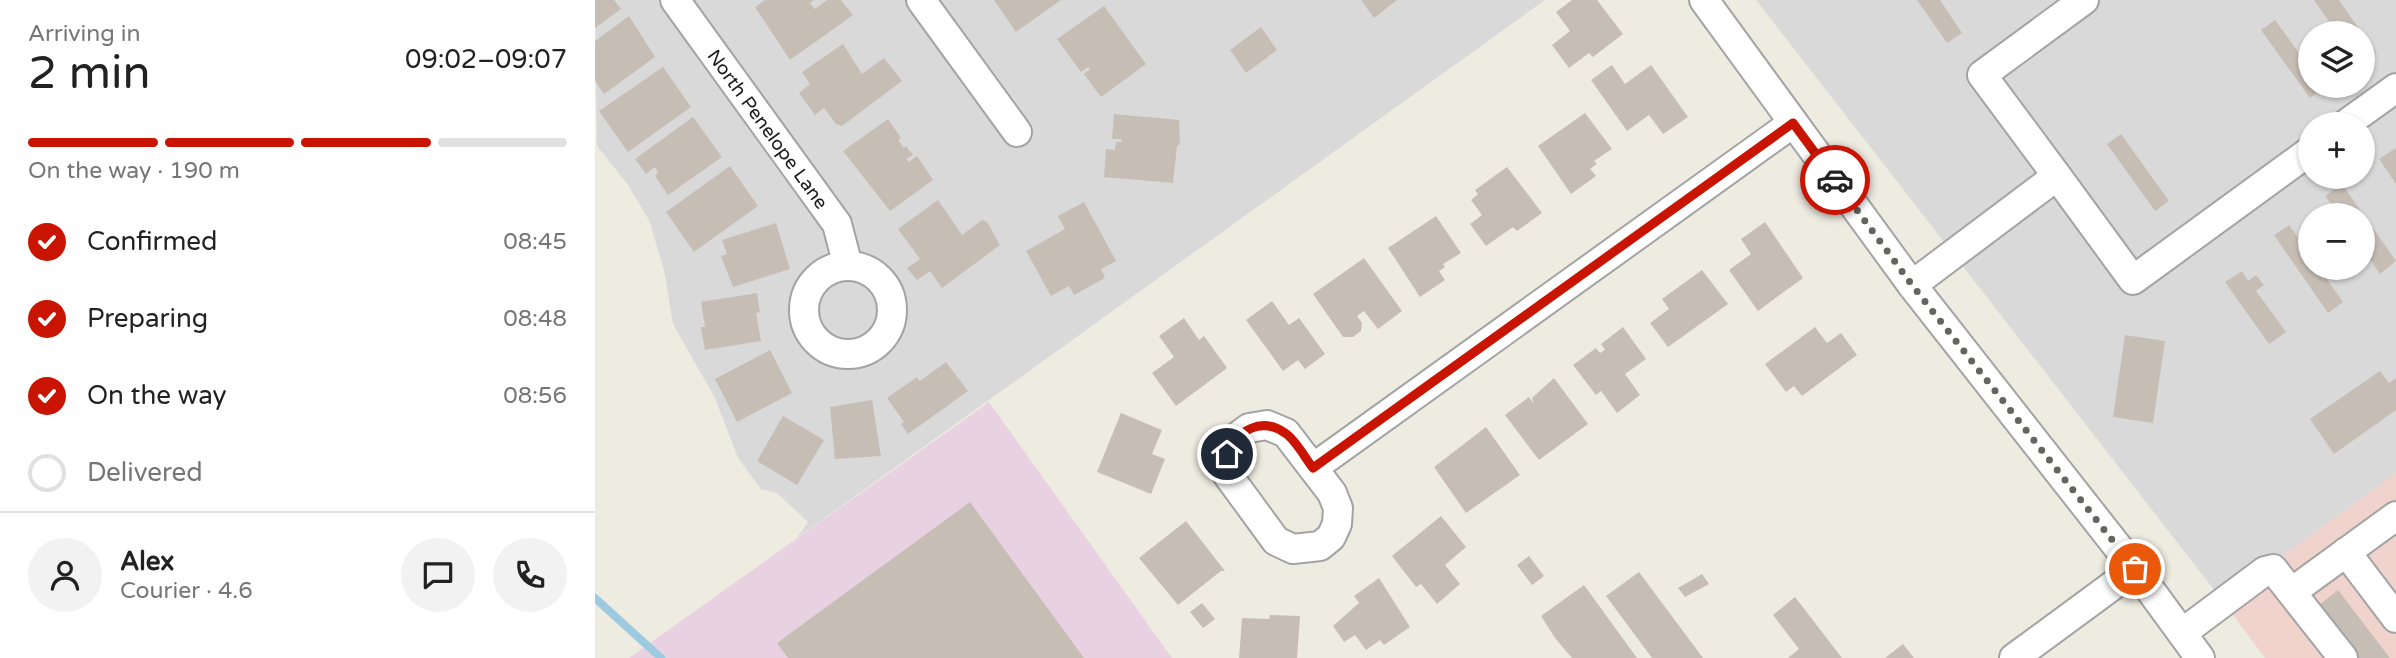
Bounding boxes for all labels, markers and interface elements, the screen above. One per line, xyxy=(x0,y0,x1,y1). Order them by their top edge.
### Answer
text: Arriving in xyxy=(28,20,141,48)
map controls xyxy=(2298,21,2375,280)
button: layers xyxy=(2298,21,2375,98)
text: 09:02–09:07 xyxy=(405,44,567,75)
street label: North Penelope Lane xyxy=(702,45,832,213)
text: 2 min xyxy=(28,46,151,101)
button: + xyxy=(2298,112,2375,189)
courier xyxy=(1800,145,1870,215)
text: On the way · 190 m xyxy=(28,157,240,185)
icon: car xyxy=(1816,161,1854,199)
button: − xyxy=(2298,203,2375,280)
icon: check xyxy=(28,223,66,261)
text: Confirmed xyxy=(87,226,217,257)
text: 08:45 xyxy=(503,228,567,256)
icon: check xyxy=(28,300,66,338)
text: Preparing xyxy=(87,303,208,334)
text: 08:48 xyxy=(503,305,567,333)
icon: check xyxy=(28,377,66,415)
text: On the way xyxy=(87,380,227,411)
text: 08:56 xyxy=(503,382,567,410)
pin xyxy=(1197,424,1257,484)
icon: home xyxy=(1208,435,1246,473)
text: Delivered xyxy=(87,457,203,488)
button: person xyxy=(28,538,102,612)
button: chat xyxy=(401,538,475,612)
button: phone xyxy=(493,538,567,612)
pin xyxy=(2105,539,2165,599)
text: Alex xyxy=(120,546,174,577)
icon: bag xyxy=(2116,550,2154,588)
text: Courier · 4.6 xyxy=(120,577,253,605)

